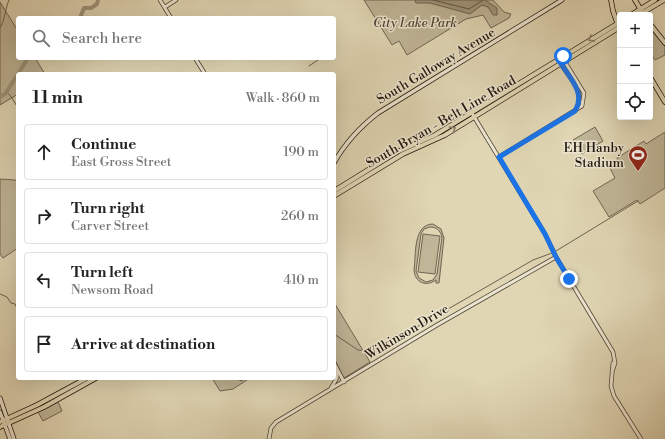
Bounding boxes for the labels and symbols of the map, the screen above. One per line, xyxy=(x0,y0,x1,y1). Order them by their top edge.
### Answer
park label: City Lake Park xyxy=(373,15,457,31)
street label: South Galloway Avenue xyxy=(374,24,499,108)
one-way arrow xyxy=(588,34,595,42)
route start xyxy=(554,47,572,65)
street label: South Bryan - Belt Line Road xyxy=(363,72,519,172)
one-way arrow xyxy=(449,127,456,134)
place label: EH Hanby Stadium xyxy=(564,140,625,171)
sports icon: EH Hanby Stadium xyxy=(627,144,649,172)
route end xyxy=(560,270,578,288)
street label: Wilkinson Drive xyxy=(361,301,452,364)

